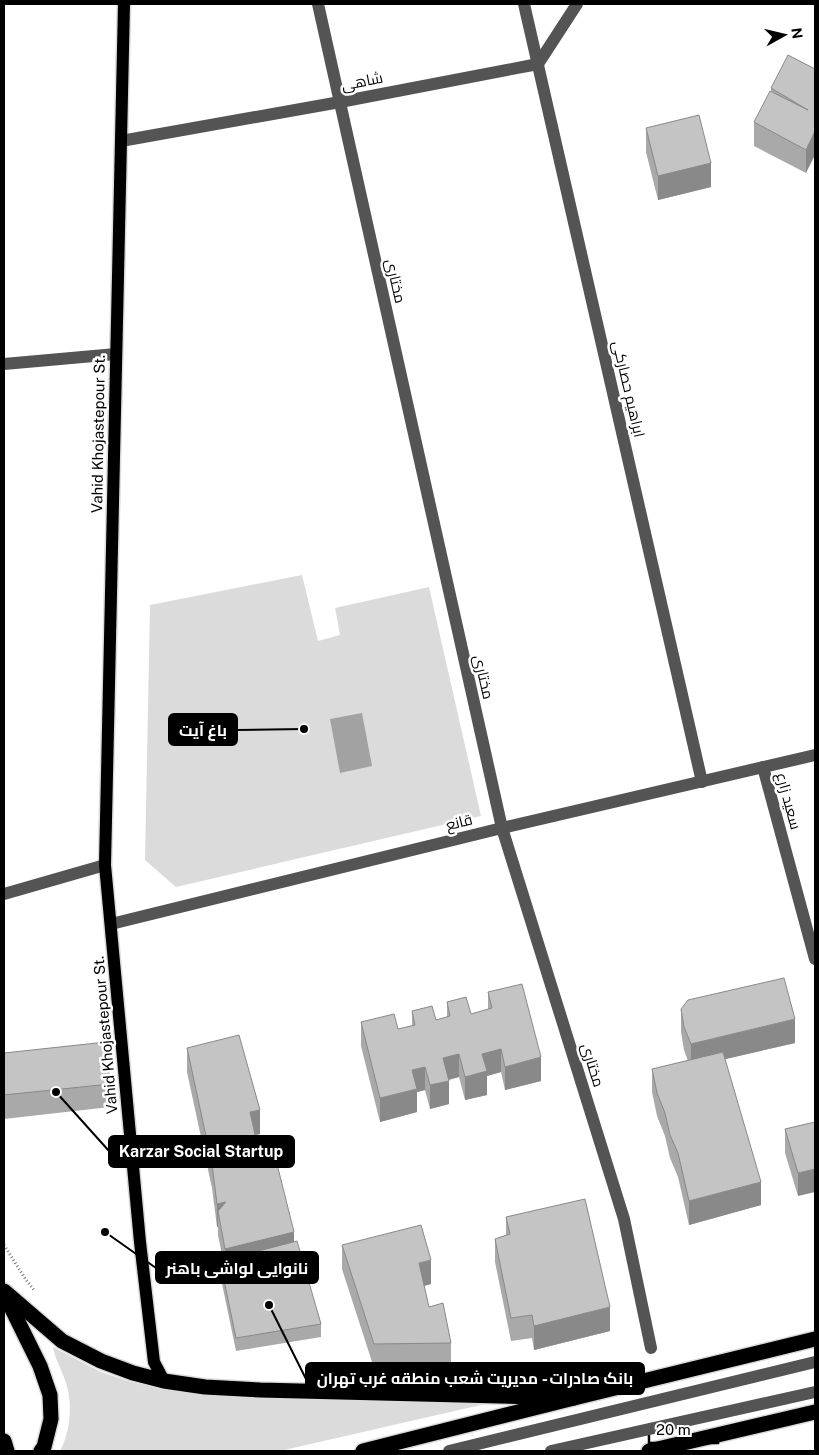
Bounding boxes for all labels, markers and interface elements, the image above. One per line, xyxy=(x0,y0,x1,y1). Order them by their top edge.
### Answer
north arrow xyxy=(759,10,809,60)
text: N xyxy=(788,27,806,40)
street label: شاهی xyxy=(340,69,385,95)
street label: مختاری xyxy=(381,257,409,305)
street label: ابراهیم حصارکی xyxy=(608,339,648,439)
street label: Vahid Khojastepour St. xyxy=(88,355,108,513)
street label: مختاری xyxy=(469,653,497,701)
callout: باغ آیت xyxy=(169,714,237,745)
text: باغ آیت xyxy=(179,721,227,741)
street label: سعید زارع xyxy=(770,771,805,832)
street label: قانع xyxy=(444,810,475,836)
street label: Vahid Khojastepour St. xyxy=(90,955,120,1115)
street label: مختاری xyxy=(576,1041,608,1090)
callout: Karzar Social Startup xyxy=(109,1136,294,1167)
text: Karzar Social Startup xyxy=(119,1142,283,1161)
callout: نانوایی لواشی باهنر xyxy=(156,1252,318,1283)
text: نانوایی لواشی باهنر xyxy=(165,1259,308,1278)
callout: بانک صادرات - مدیریت شعب منطقه غرب تهران xyxy=(306,1363,644,1394)
text: بانک صادرات - مدیریت شعب منطقه غرب تهران xyxy=(317,1369,633,1388)
scale bar xyxy=(649,1412,718,1444)
text: 20 m xyxy=(656,1421,691,1438)

